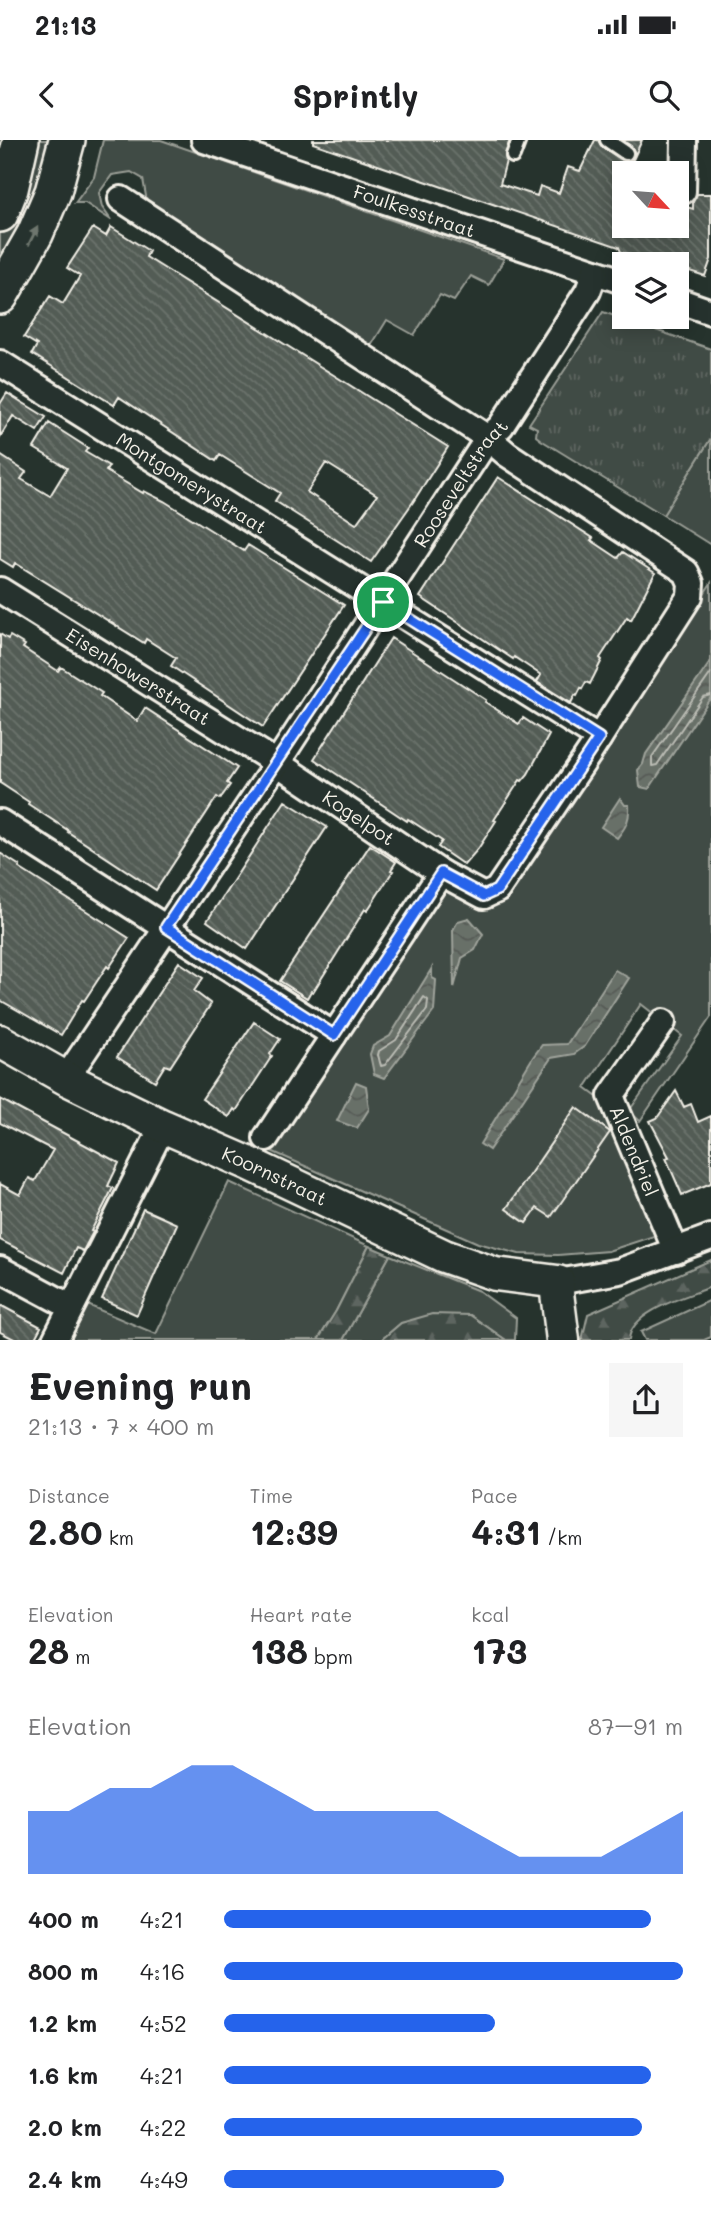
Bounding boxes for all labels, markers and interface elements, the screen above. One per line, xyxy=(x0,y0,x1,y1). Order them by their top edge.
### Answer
text: 21:13 xyxy=(35,8,96,42)
text: Sprintly xyxy=(292,74,419,116)
icon: back xyxy=(28,76,66,114)
icon: search xyxy=(645,76,683,114)
north arrow xyxy=(612,161,690,238)
map controls xyxy=(612,161,689,329)
street label: Foulkesstraat xyxy=(350,178,479,243)
one-way arrow xyxy=(28,226,39,246)
button: layers xyxy=(612,252,689,329)
street label: Rooseveltstraat xyxy=(407,415,513,552)
street label: Montgomerystraat xyxy=(112,426,272,539)
pin xyxy=(353,572,413,632)
icon: arrive xyxy=(364,583,402,621)
street label: Eisenhowerstraat xyxy=(62,621,215,730)
street label: Kogelpot xyxy=(318,784,400,851)
street label: Aldendriel xyxy=(604,1102,665,1200)
street label: Koornstraat xyxy=(218,1140,331,1211)
text: Evening run xyxy=(28,1360,252,1410)
button: share xyxy=(609,1363,683,1437)
text: 21:13 · 7 × 400 m xyxy=(28,1411,214,1441)
text: Distance xyxy=(28,1483,110,1508)
text: Time xyxy=(250,1483,293,1508)
text: Pace xyxy=(471,1483,518,1508)
text: 2.80 xyxy=(28,1508,103,1554)
text: 12:39 xyxy=(250,1508,338,1554)
text: 4:31 xyxy=(471,1508,541,1554)
text: km xyxy=(103,1525,134,1550)
text: /km xyxy=(541,1525,582,1550)
text: Elevation xyxy=(28,1602,113,1627)
text: Heart rate xyxy=(250,1602,352,1627)
text: kcal xyxy=(471,1602,509,1627)
text: 28 xyxy=(28,1627,69,1673)
text: 138 xyxy=(250,1627,308,1673)
text: 173 xyxy=(471,1627,527,1673)
text: m xyxy=(69,1644,91,1669)
text: bpm xyxy=(308,1644,353,1669)
text: Elevation xyxy=(28,1711,131,1741)
text: 87–91 m xyxy=(588,1711,683,1741)
text: 400 m xyxy=(28,1904,99,1934)
text: 4:21 xyxy=(140,1904,184,1934)
text: 800 m xyxy=(28,1956,98,1986)
text: 4:16 xyxy=(140,1956,185,1986)
text: 1.2 km xyxy=(28,2008,97,2038)
text: 4:52 xyxy=(140,2008,187,2038)
text: 1.6 km xyxy=(28,2060,98,2090)
text: 4:21 xyxy=(140,2060,184,2090)
text: 2.0 km xyxy=(28,2112,102,2142)
text: 4:22 xyxy=(140,2112,186,2142)
text: 2.4 km xyxy=(28,2164,101,2194)
text: 4:49 xyxy=(140,2164,188,2194)

